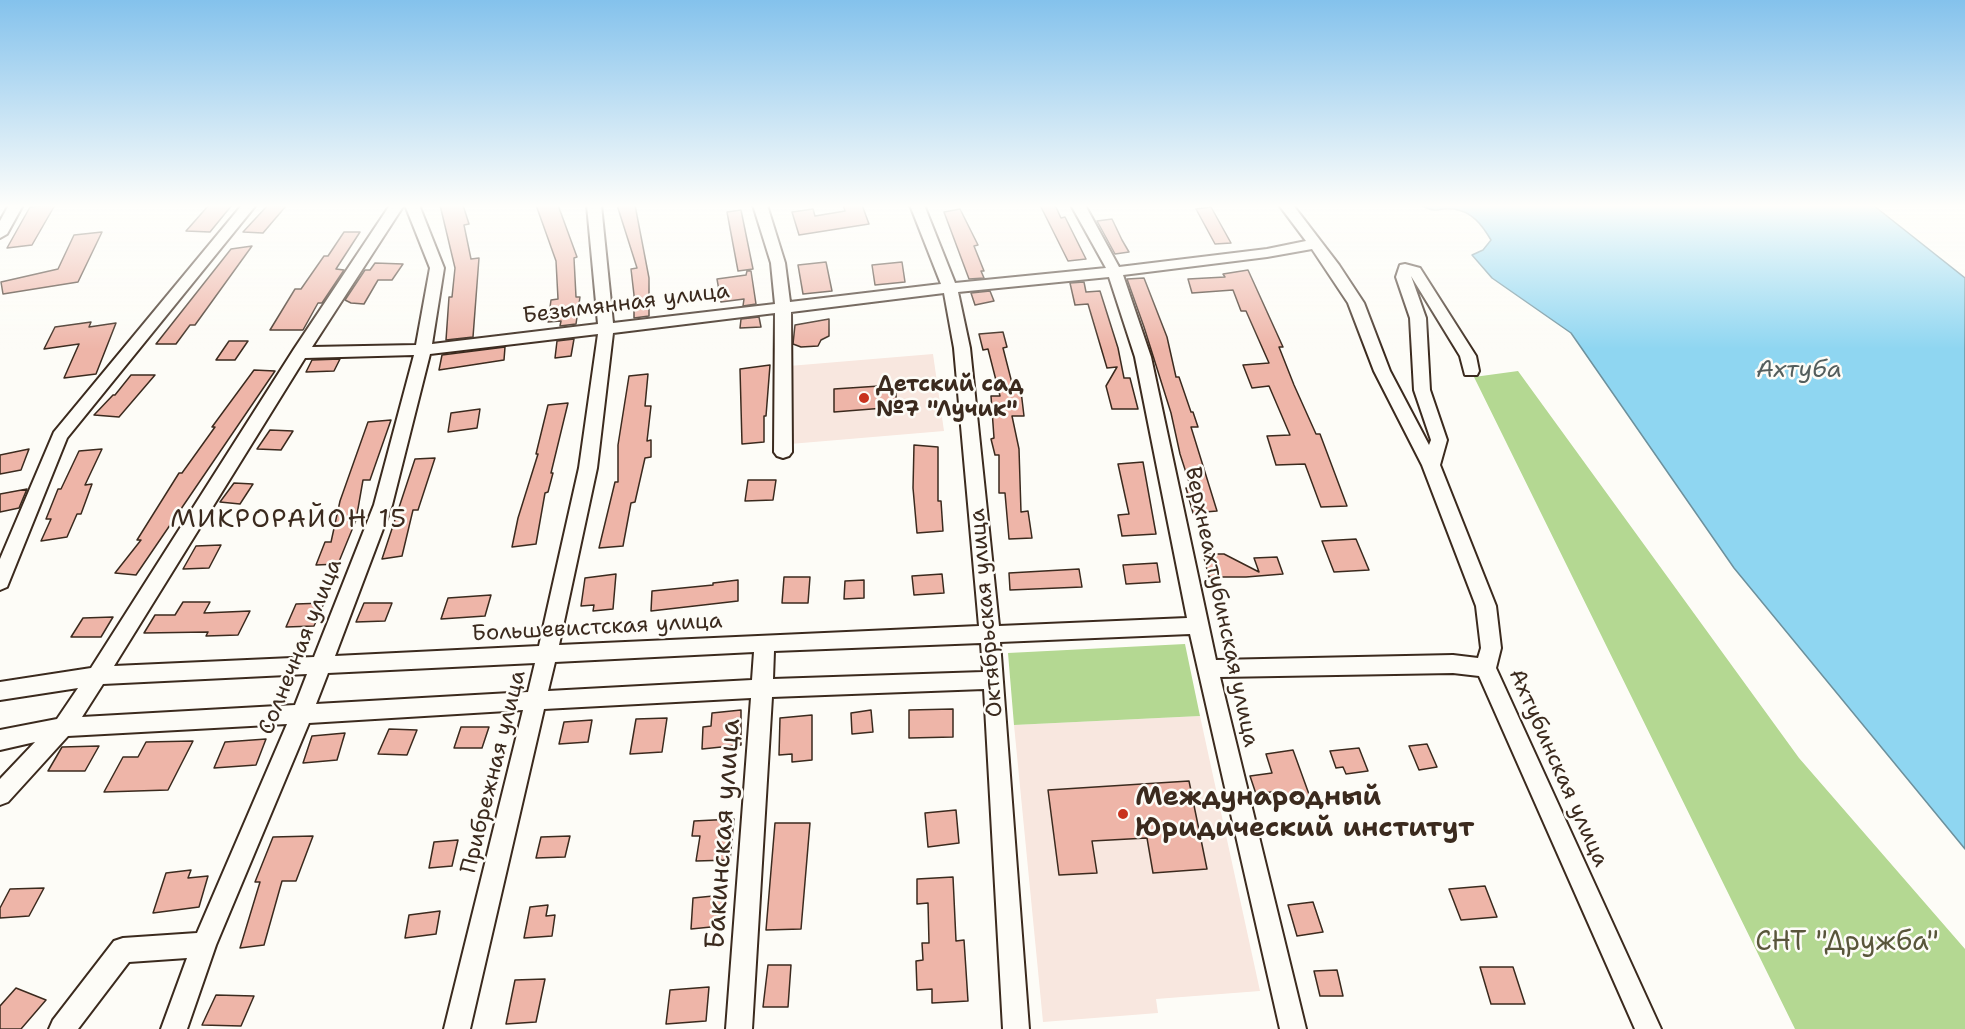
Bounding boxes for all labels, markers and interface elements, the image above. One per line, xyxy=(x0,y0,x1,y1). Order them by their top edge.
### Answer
street label: Безымянная улица xyxy=(521,278,731,330)
water label: Ахтуба xyxy=(1756,357,1842,385)
place label: Детский сад №7 "Лучик" xyxy=(876,372,1024,424)
marker: Детский сад №7 "Лучик" xyxy=(857,391,871,405)
street label: Верхнеахтубинская улица xyxy=(1178,464,1264,750)
district label: МИКРОРАЙОН 15 xyxy=(170,504,408,536)
street label: Октябрьская улица xyxy=(965,508,1009,718)
street label: Солнечная улица xyxy=(254,555,348,739)
street label: Большевистская улица xyxy=(471,608,723,648)
street label: Ахтубинская улица xyxy=(1502,665,1614,871)
street label: Прибрежная улица xyxy=(456,668,532,876)
street label: Бакинская улица xyxy=(700,718,748,950)
place label: Международный Юридический институт xyxy=(1135,782,1474,845)
marker: Международный Юридический институт xyxy=(1116,807,1130,821)
park label: СНТ "Дружба" xyxy=(1755,927,1939,959)

